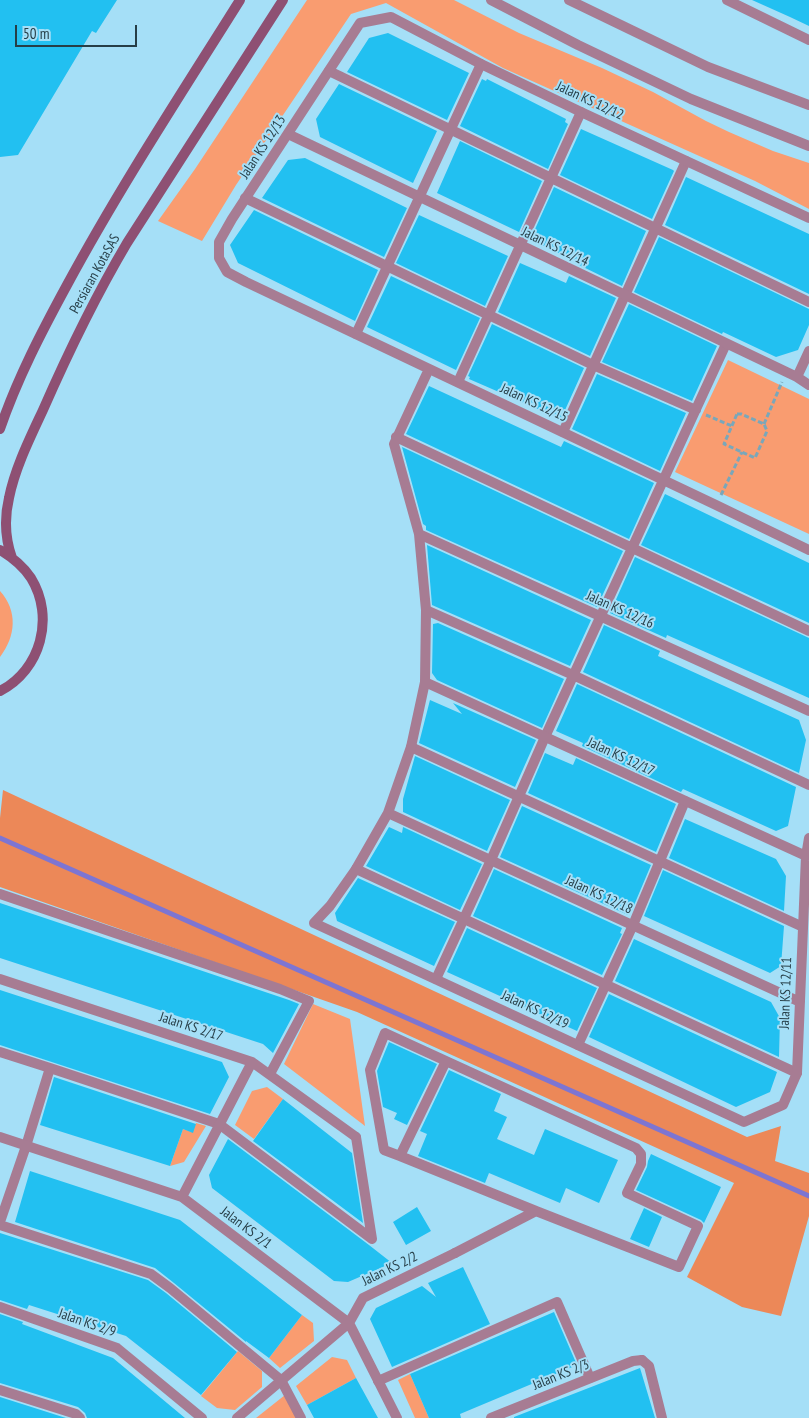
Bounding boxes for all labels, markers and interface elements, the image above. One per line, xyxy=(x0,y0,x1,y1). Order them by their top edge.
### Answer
scale bar xyxy=(18,15,140,47)
text: 50 m xyxy=(23,24,49,43)
street label: Jalan KS 12/12 xyxy=(554,78,626,124)
street label: Jalan KS 12/13 xyxy=(236,112,290,182)
street label: Jalan KS 12/14 xyxy=(519,224,591,270)
street label: Persiaran KotaSAS xyxy=(66,231,124,317)
street label: Jalan KS 12/15 xyxy=(498,380,570,426)
street label: Jalan KS 12/16 xyxy=(584,588,656,632)
street label: Jalan KS 12/17 xyxy=(585,734,657,780)
street label: Jalan KS 12/18 xyxy=(563,872,635,918)
street label: Jalan KS 12/11 xyxy=(776,957,796,1029)
street label: Jalan KS 12/19 xyxy=(499,987,571,1033)
street label: Jalan KS 2/17 xyxy=(157,1009,225,1045)
street label: Jalan KS 2/1 xyxy=(217,1203,275,1253)
street label: Jalan KS 2/2 xyxy=(360,1248,420,1290)
street label: Jalan KS 2/9 xyxy=(56,1305,118,1341)
street label: Jalan KS 2/3 xyxy=(530,1356,592,1394)

